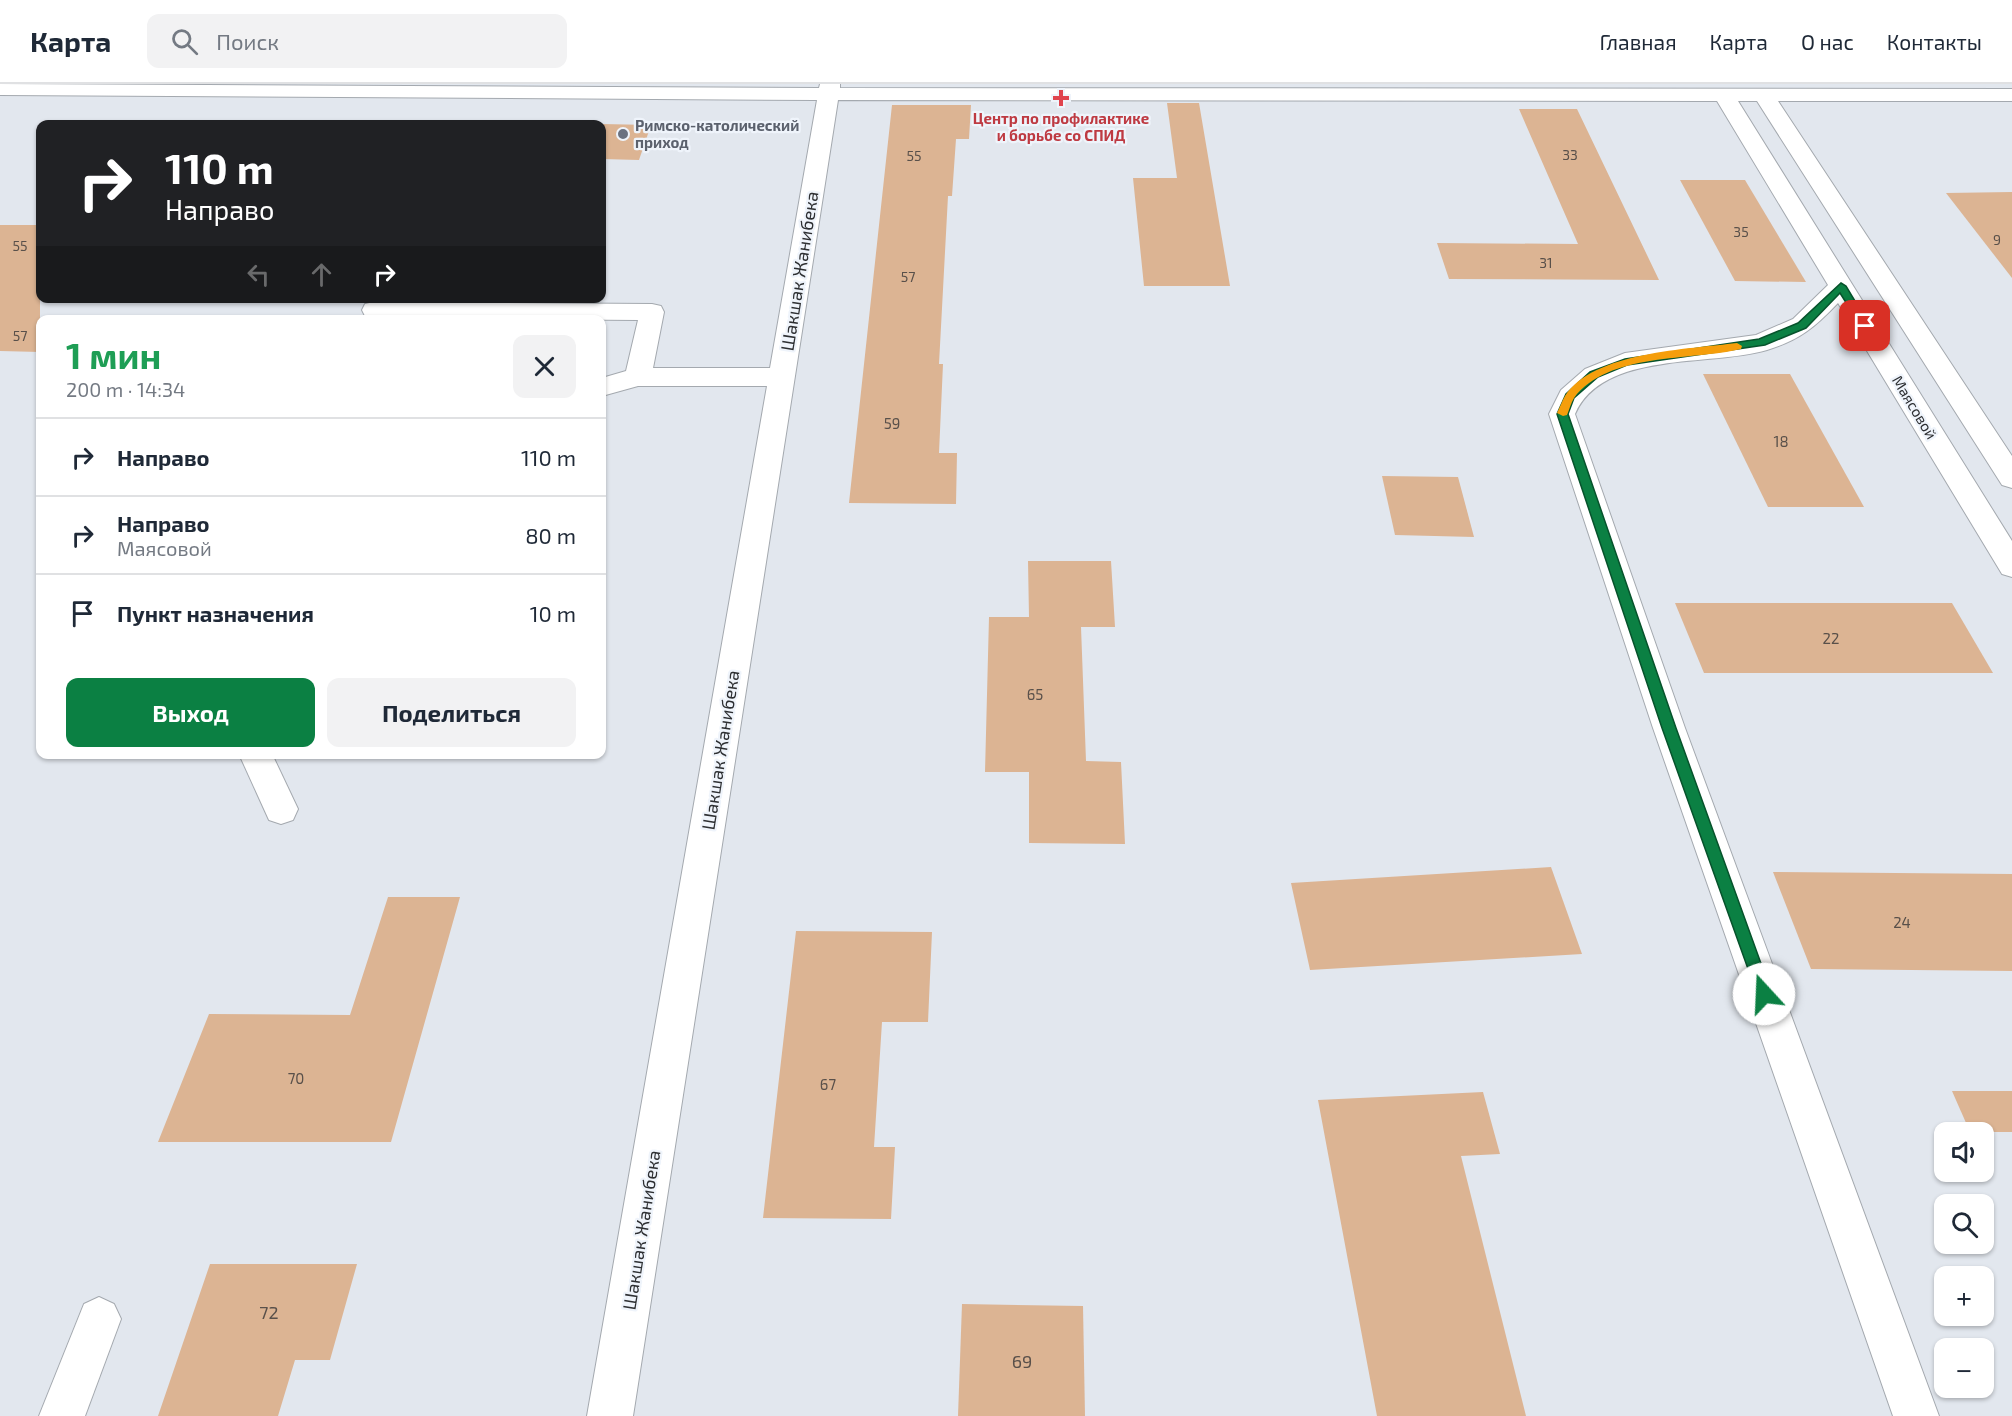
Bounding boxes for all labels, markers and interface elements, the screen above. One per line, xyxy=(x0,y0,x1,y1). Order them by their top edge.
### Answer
search box xyxy=(147,14,567,68)
text: Карта xyxy=(30,24,111,58)
icon: search xyxy=(168,25,201,58)
text: Поиск xyxy=(216,28,279,54)
text: Главная xyxy=(1600,29,1677,54)
text: Карта xyxy=(1710,29,1768,54)
text: О нас xyxy=(1801,29,1854,54)
text: Контакты xyxy=(1887,29,1982,54)
marker: Центр по профилактике и борьбе со СПИД xyxy=(1052,89,1070,107)
place label: Центр по профилактике и борьбе со СПИД xyxy=(973,109,1149,144)
place label: Римско-католический приход xyxy=(635,116,799,151)
marker: Римско-католический приход xyxy=(616,127,630,141)
text: 110 m xyxy=(165,142,274,192)
icon: right xyxy=(66,144,144,222)
house number: 33 xyxy=(1562,146,1578,163)
house number: 55 xyxy=(906,147,922,164)
street label: Шакшак Жанибека xyxy=(776,190,822,352)
text: Направо xyxy=(165,193,274,225)
house number: 35 xyxy=(1733,223,1749,240)
house number: 9 xyxy=(1993,231,2001,248)
house number: 55 xyxy=(12,237,28,254)
house number: 31 xyxy=(1539,254,1553,271)
icon: left xyxy=(242,258,275,291)
icon: ahead xyxy=(305,258,338,291)
icon: right xyxy=(368,258,401,291)
house number: 57 xyxy=(901,268,915,285)
pin xyxy=(1839,300,1890,351)
icon: arrive xyxy=(1848,309,1881,342)
house number: 57 xyxy=(13,327,27,344)
text: 1 мин xyxy=(66,333,161,376)
button: close xyxy=(513,335,576,398)
street label: Маясовой xyxy=(1889,372,1941,442)
text: 200 m · 14:34 xyxy=(66,377,185,401)
house number: 59 xyxy=(884,414,900,432)
house number: 18 xyxy=(1773,432,1789,450)
icon: right xyxy=(66,441,99,474)
text: Направо xyxy=(117,444,210,470)
text: 110 m xyxy=(521,444,576,470)
text: Направо xyxy=(117,510,210,536)
icon: right xyxy=(66,519,99,552)
text: 80 m xyxy=(525,522,576,548)
text: Маясовой xyxy=(117,536,212,560)
icon: arrive xyxy=(66,597,99,630)
text: Пункт назначения xyxy=(117,600,314,626)
text: 10 m xyxy=(530,600,576,626)
house number: 22 xyxy=(1823,629,1839,647)
street label: Шакшак Жанибека xyxy=(697,669,743,831)
button: Выход xyxy=(66,678,315,747)
button: Поделиться xyxy=(327,678,576,747)
house number: 65 xyxy=(1027,685,1043,703)
house number: 24 xyxy=(1893,913,1911,931)
position arrow xyxy=(1732,962,1796,1026)
house number: 70 xyxy=(288,1069,304,1087)
house number: 67 xyxy=(820,1075,836,1093)
map controls xyxy=(1934,1122,1994,1398)
button: sound xyxy=(1934,1122,1994,1182)
street label: Шакшак Жанибека xyxy=(618,1149,664,1311)
button: search xyxy=(1934,1194,1994,1254)
button: + xyxy=(1934,1266,1994,1326)
house number: 72 xyxy=(259,1301,279,1323)
button: − xyxy=(1934,1338,1994,1398)
house number: 69 xyxy=(1012,1350,1032,1372)

